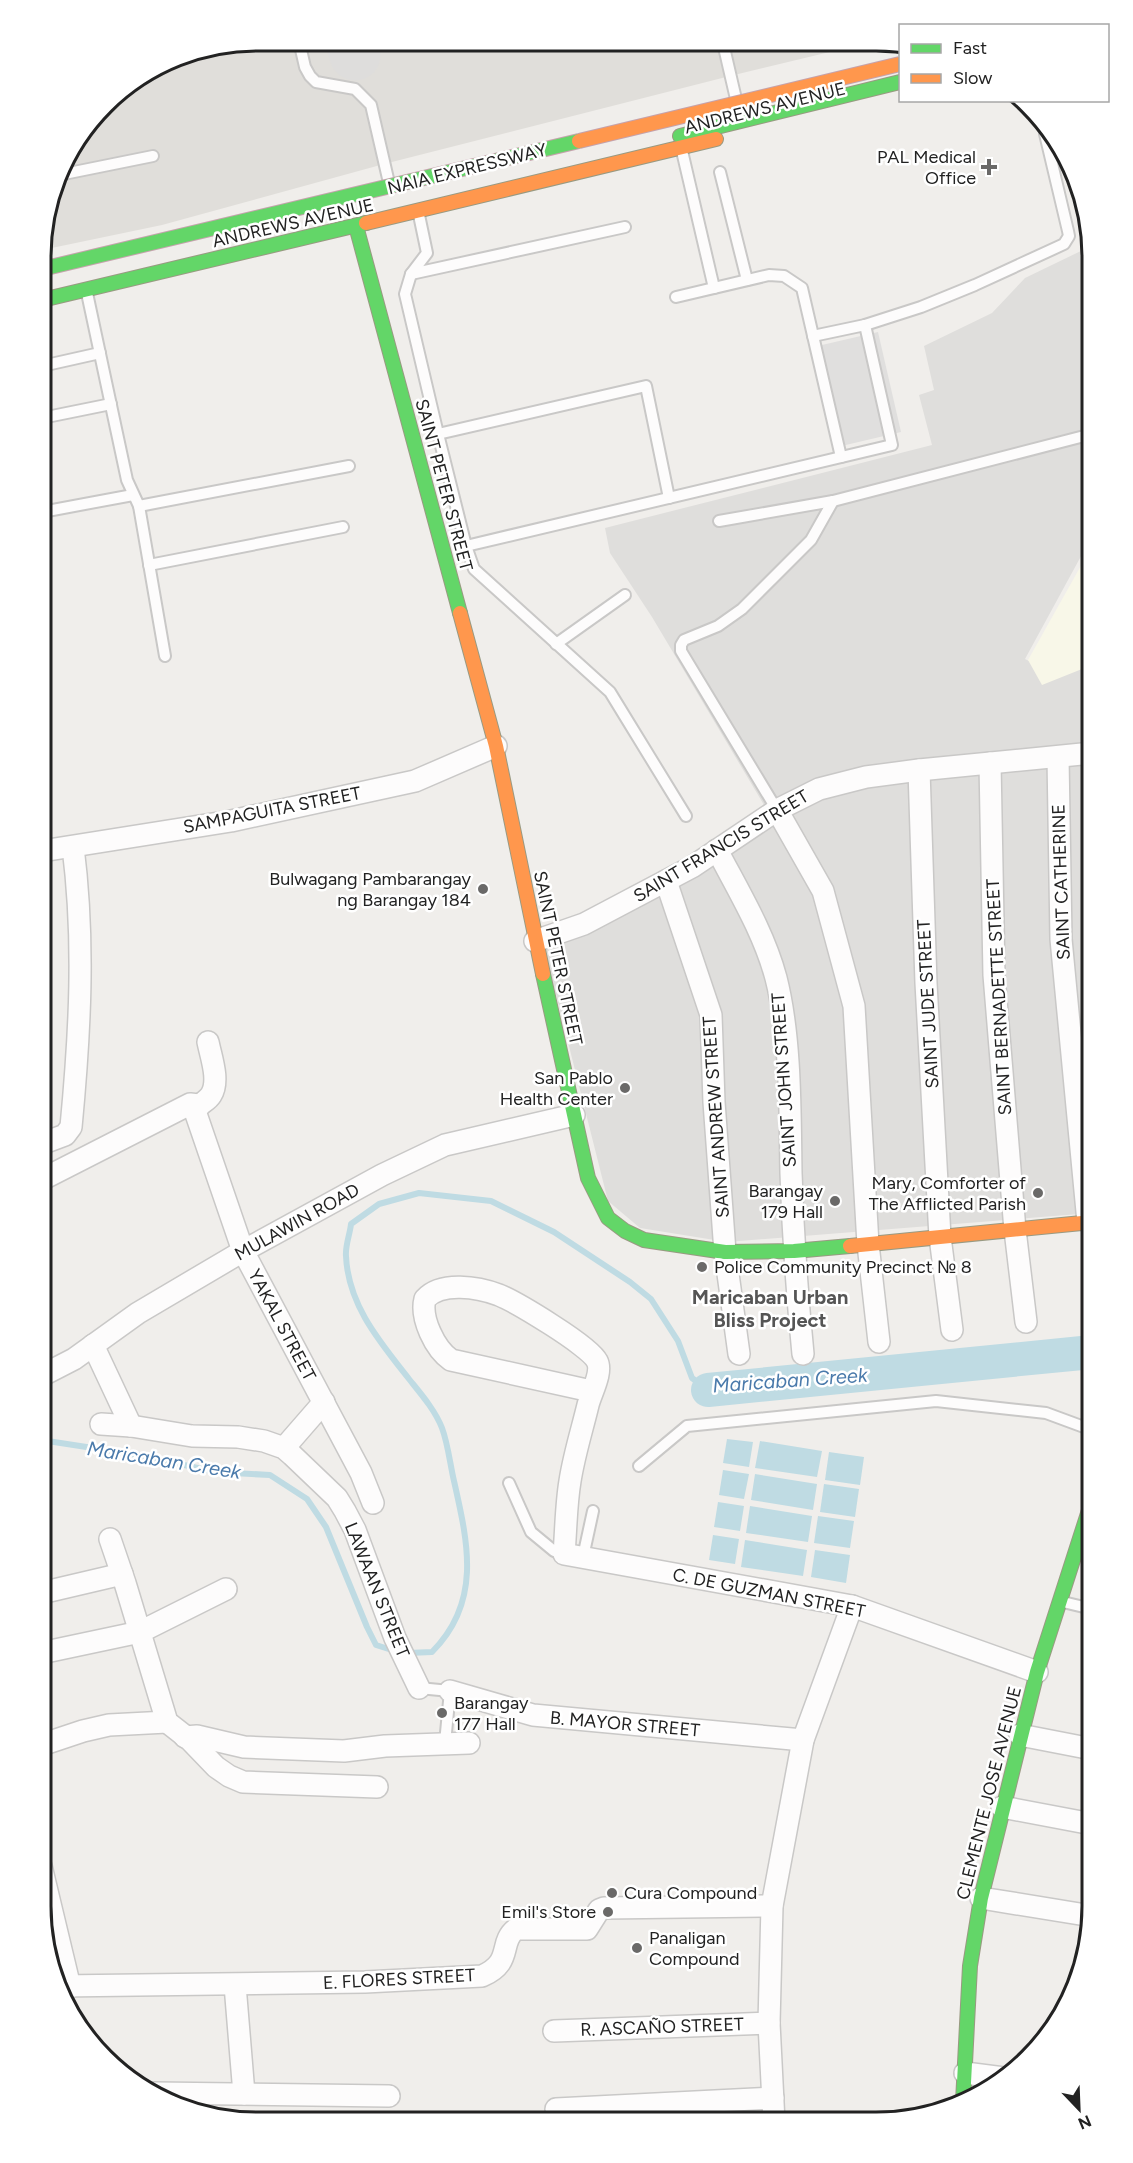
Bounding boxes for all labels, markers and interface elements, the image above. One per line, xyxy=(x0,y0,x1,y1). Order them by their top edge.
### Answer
legend xyxy=(899,24,1109,102)
text: Fast xyxy=(953,37,987,59)
text: Slow xyxy=(953,67,992,89)
street label: ANDREWS AVENUE xyxy=(682,77,848,139)
street label: NAIA EXPRESSWAY xyxy=(385,139,549,199)
place label: PAL Medical Office xyxy=(877,146,976,189)
marker: PAL Medical Office xyxy=(980,158,998,176)
street label: ANDREWS AVENUE xyxy=(210,194,376,252)
street label: SAINT PETER STREET xyxy=(410,397,478,574)
street label: SAMPAGUITA STREET xyxy=(181,782,363,838)
street label: SAINT FRANCIS STREET xyxy=(629,785,813,907)
street label: SAINT CATHERINE xyxy=(1047,804,1075,960)
place label: Bulwagang Pambarangay ng Barangay 184 xyxy=(269,868,472,911)
street label: SAINT PETER STREET xyxy=(529,869,587,1047)
street label: SAINT BERNADETTE STREET xyxy=(982,878,1016,1116)
marker: Bulwagang Pambarangay ng Barangay 184 xyxy=(476,882,490,896)
street label: SAINT JUDE STREET xyxy=(913,919,943,1089)
street label: SAINT JOHN STREET xyxy=(767,992,801,1168)
street label: SAINT ANDREW STREET xyxy=(698,1015,734,1219)
place label: San Pablo Health Center xyxy=(500,1067,613,1110)
marker: San Pablo Health Center xyxy=(618,1081,632,1095)
place label: Mary, Comforter of The Afflicted Parish xyxy=(869,1172,1026,1215)
street label: MULAWIN ROAD xyxy=(231,1179,363,1265)
place label: Barangay 179 Hall xyxy=(748,1180,824,1223)
marker: Mary, Comforter of The Afflicted Parish xyxy=(1031,1186,1045,1200)
marker: Barangay 179 Hall xyxy=(828,1194,842,1208)
place label: Police Community Precinct № 8 xyxy=(714,1256,972,1278)
marker: Police Community Precinct № 8 xyxy=(695,1260,709,1274)
street label: YAKAL STREET xyxy=(243,1265,321,1385)
district label: Maricaban Urban Bliss Project xyxy=(692,1285,848,1332)
water label: Maricaban Creek xyxy=(712,1363,870,1397)
water label: Maricaban Creek xyxy=(86,1436,244,1484)
street label: LAWAAN STREET xyxy=(340,1519,414,1661)
street label: C. DE GUZMAN STREET xyxy=(671,1564,867,1622)
street label: CLEMENTE JOSE AVENUE xyxy=(952,1684,1026,1902)
place label: Barangay 177 Hall xyxy=(454,1692,529,1735)
marker: Barangay 177 Hall xyxy=(435,1706,449,1720)
street label: B. MAYOR STREET xyxy=(549,1706,701,1742)
place label: Cura Compound xyxy=(624,1882,757,1904)
marker: Cura Compound xyxy=(605,1886,619,1900)
place label: Emil's Store xyxy=(501,1901,596,1923)
marker: Emil's Store xyxy=(601,1905,615,1919)
place label: Panaligan Compound xyxy=(649,1927,739,1970)
marker: Panaligan Compound xyxy=(630,1941,644,1955)
street label: E. FLORES STREET xyxy=(322,1964,476,1994)
street label: R. ASCAÑO STREET xyxy=(580,2013,744,2041)
north arrow xyxy=(1049,2079,1109,2139)
text: N xyxy=(1075,2111,1094,2134)

